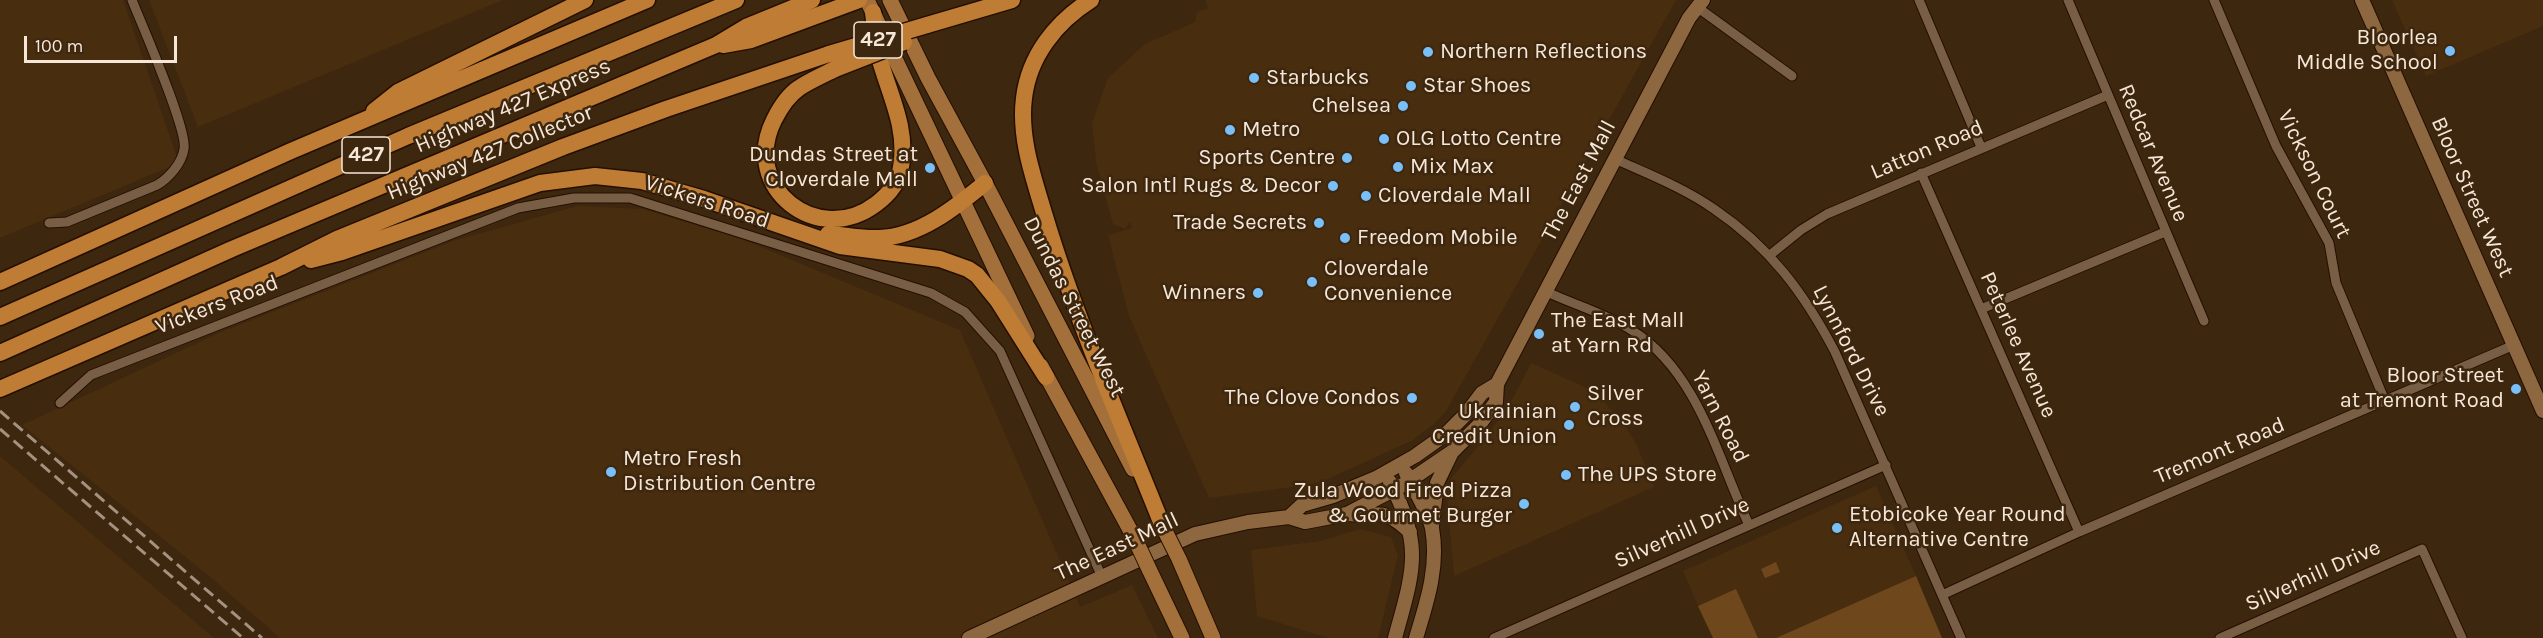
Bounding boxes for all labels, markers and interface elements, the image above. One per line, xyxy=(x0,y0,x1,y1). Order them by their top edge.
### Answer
road number: 427 xyxy=(854,22,902,58)
scale bar xyxy=(27,24,180,62)
place label: Bloorlea Middle School xyxy=(2296,25,2438,76)
text: 100 m xyxy=(35,35,83,57)
place label: Northern Reflections xyxy=(1440,39,1647,65)
marker: Bloorlea Middle School xyxy=(2443,44,2457,58)
marker: Northern Reflections xyxy=(1421,45,1435,59)
street label: Highway 427 Express xyxy=(411,53,615,159)
place label: Starbucks xyxy=(1266,65,1369,91)
marker: Starbucks xyxy=(1247,71,1261,85)
place label: Star Shoes xyxy=(1423,73,1531,99)
marker: Star Shoes xyxy=(1404,79,1418,93)
street label: Redcar Avenue xyxy=(2112,80,2194,226)
place label: Chelsea xyxy=(1312,93,1391,119)
marker: Chelsea xyxy=(1396,99,1410,113)
street label: Highway 427 Collector xyxy=(383,100,597,206)
street label: Vickson Court xyxy=(2271,105,2357,243)
street label: Bloor Street West xyxy=(2425,113,2519,281)
street label: Latton Road xyxy=(1867,114,1987,186)
street label: The East Mall xyxy=(1536,116,1622,246)
place label: Metro xyxy=(1242,117,1300,143)
marker: Metro xyxy=(1223,123,1237,137)
place label: OLG Lotto Centre xyxy=(1396,126,1562,152)
marker: OLG Lotto Centre xyxy=(1377,132,1391,146)
road number: 427 xyxy=(342,137,390,173)
place label: Dundas Street at Cloverdale Mall xyxy=(749,142,918,194)
place label: Sports Centre xyxy=(1198,145,1335,171)
marker: Sports Centre xyxy=(1340,151,1354,165)
place label: Mix Max xyxy=(1410,154,1494,180)
marker: Mix Max xyxy=(1391,160,1405,174)
marker: Dundas Street at Cloverdale Mall xyxy=(923,161,937,175)
street label: Vickers Road xyxy=(641,169,773,235)
place label: Salon Intl Rugs & Decor xyxy=(1081,173,1321,199)
marker: Salon Intl Rugs & Decor xyxy=(1326,179,1340,193)
place label: Cloverdale Mall xyxy=(1378,183,1531,209)
marker: Cloverdale Mall xyxy=(1359,189,1373,203)
place label: Trade Secrets xyxy=(1173,210,1307,236)
street label: Dundas Street West xyxy=(1017,212,1131,402)
marker: Trade Secrets xyxy=(1312,216,1326,230)
place label: Freedom Mobile xyxy=(1357,225,1518,251)
marker: Freedom Mobile xyxy=(1338,231,1352,245)
place label: Cloverdale Convenience xyxy=(1324,256,1452,308)
street label: Peterlee Avenue xyxy=(1974,268,2062,422)
street label: Vickers Road xyxy=(152,269,282,341)
marker: Cloverdale Convenience xyxy=(1305,275,1319,289)
place label: Winners xyxy=(1162,280,1246,306)
street label: Lynnford Drive xyxy=(1807,281,1895,421)
marker: Winners xyxy=(1251,286,1265,300)
place label: The East Mall at Yarn Rd xyxy=(1551,308,1684,360)
marker: The East Mall at Yarn Rd xyxy=(1532,327,1546,341)
place label: Bloor Street at Tremont Road xyxy=(2340,363,2504,414)
street label: Yarn Road xyxy=(1686,366,1754,468)
place label: Silver Cross xyxy=(1587,381,1644,433)
marker: Bloor Street at Tremont Road xyxy=(2509,382,2523,396)
place label: The Clove Condos xyxy=(1225,385,1400,411)
marker: The Clove Condos xyxy=(1405,391,1419,405)
place label: Ukrainian Credit Union xyxy=(1432,399,1557,451)
marker: Silver Cross xyxy=(1568,400,1582,414)
street label: Tremont Road xyxy=(2151,412,2289,490)
marker: Ukrainian Credit Union xyxy=(1562,418,1576,432)
place label: Metro Fresh Distribution Centre xyxy=(623,446,816,498)
place label: The UPS Store xyxy=(1578,462,1717,488)
marker: Metro Fresh Distribution Centre xyxy=(604,465,618,479)
marker: The UPS Store xyxy=(1559,468,1573,482)
place label: Zula Wood Fired Pizza & Gourmet Burger xyxy=(1294,478,1512,530)
street label: Silverhill Drive xyxy=(1610,491,1754,575)
marker: Zula Wood Fired Pizza & Gourmet Burger xyxy=(1517,497,1531,511)
place label: Etobicoke Year Round Alternative Centre xyxy=(1849,502,2066,554)
street label: The East Mall xyxy=(1051,507,1183,587)
marker: Etobicoke Year Round Alternative Centre xyxy=(1830,521,1844,535)
street label: Silverhill Drive xyxy=(2241,534,2385,618)

